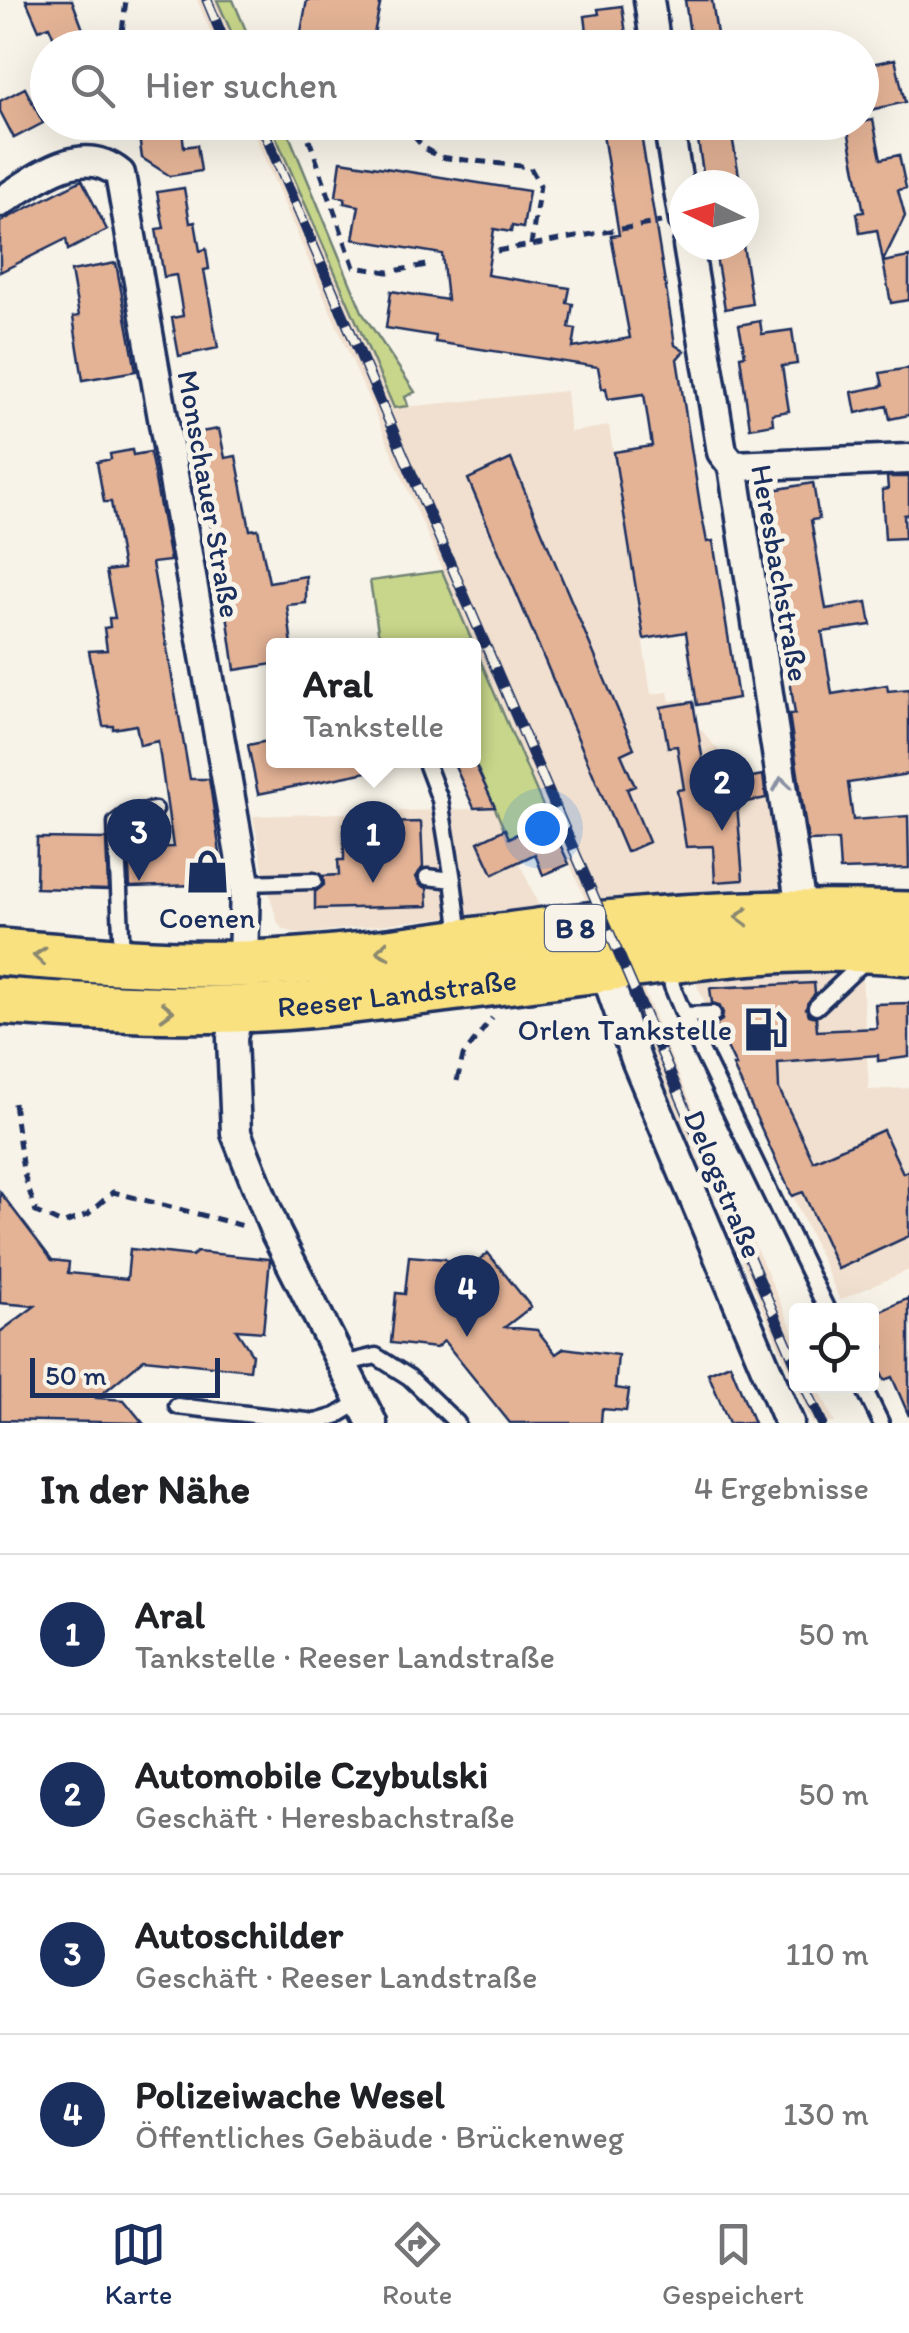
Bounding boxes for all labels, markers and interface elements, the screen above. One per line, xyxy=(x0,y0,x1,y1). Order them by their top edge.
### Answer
search box xyxy=(30,30,879,140)
icon: search xyxy=(65,58,120,113)
text: Hier suchen xyxy=(145,62,337,108)
north arrow xyxy=(669,170,759,260)
street label: Monschauer Straße xyxy=(169,367,249,621)
street label: Heresbachstraße xyxy=(743,462,818,684)
popup xyxy=(266,638,481,768)
text: Aral xyxy=(303,661,373,707)
text: Tankstelle xyxy=(303,707,444,745)
pin: 2 xyxy=(690,748,754,831)
one-way arrow xyxy=(773,776,794,792)
pin: 3 xyxy=(106,798,172,881)
pin: 1 xyxy=(340,800,406,883)
your location xyxy=(517,803,568,854)
shop icon: Coenen xyxy=(183,847,231,895)
place label: Coenen xyxy=(159,899,255,936)
road number: B 8 xyxy=(545,905,605,951)
one-way arrow xyxy=(733,906,749,927)
one-way arrow xyxy=(375,940,392,961)
one-way arrow xyxy=(32,945,48,967)
street label: Reeser Landstraße xyxy=(276,961,519,1025)
one-way arrow xyxy=(160,1000,176,1021)
fuel station icon: Orlen Tankstelle xyxy=(741,1006,789,1054)
place label: Orlen Tankstelle xyxy=(517,1011,732,1048)
street label: Delogstraße xyxy=(676,1104,771,1264)
pin: 4 xyxy=(434,1254,500,1337)
map controls xyxy=(789,1303,879,1393)
button: locate xyxy=(789,1303,879,1393)
scale bar xyxy=(30,1353,220,1398)
text: 50 m xyxy=(45,1358,107,1392)
text: In der Nähe xyxy=(40,1463,250,1514)
text: 4 Ergebnisse xyxy=(694,1469,869,1507)
text: Aral xyxy=(135,1592,205,1638)
text: 1 xyxy=(65,1615,80,1653)
text: 50 m xyxy=(798,1615,869,1653)
text: Tankstelle · Reeser Landstraße xyxy=(135,1638,555,1676)
text: Automobile Czybulski xyxy=(135,1752,488,1798)
text: 2 xyxy=(64,1775,81,1813)
text: 50 m xyxy=(798,1775,869,1813)
text: Geschäft · Heresbachstraße xyxy=(135,1798,515,1836)
text: Autoschilder xyxy=(135,1912,343,1958)
text: 3 xyxy=(64,1935,81,1973)
text: 110 m xyxy=(785,1935,869,1973)
text: Geschäft · Reeser Landstraße xyxy=(135,1958,537,1996)
text: Polizeiwache Wesel xyxy=(135,2072,445,2118)
text: 4 xyxy=(63,2095,82,2133)
text: 130 m xyxy=(783,2095,869,2133)
text: Öffentliches Gebäude · Brückenweg xyxy=(135,2118,624,2156)
tab: Karte xyxy=(105,2217,172,2311)
tab: Route xyxy=(382,2217,452,2311)
tab: Gespeichert xyxy=(662,2217,804,2311)

